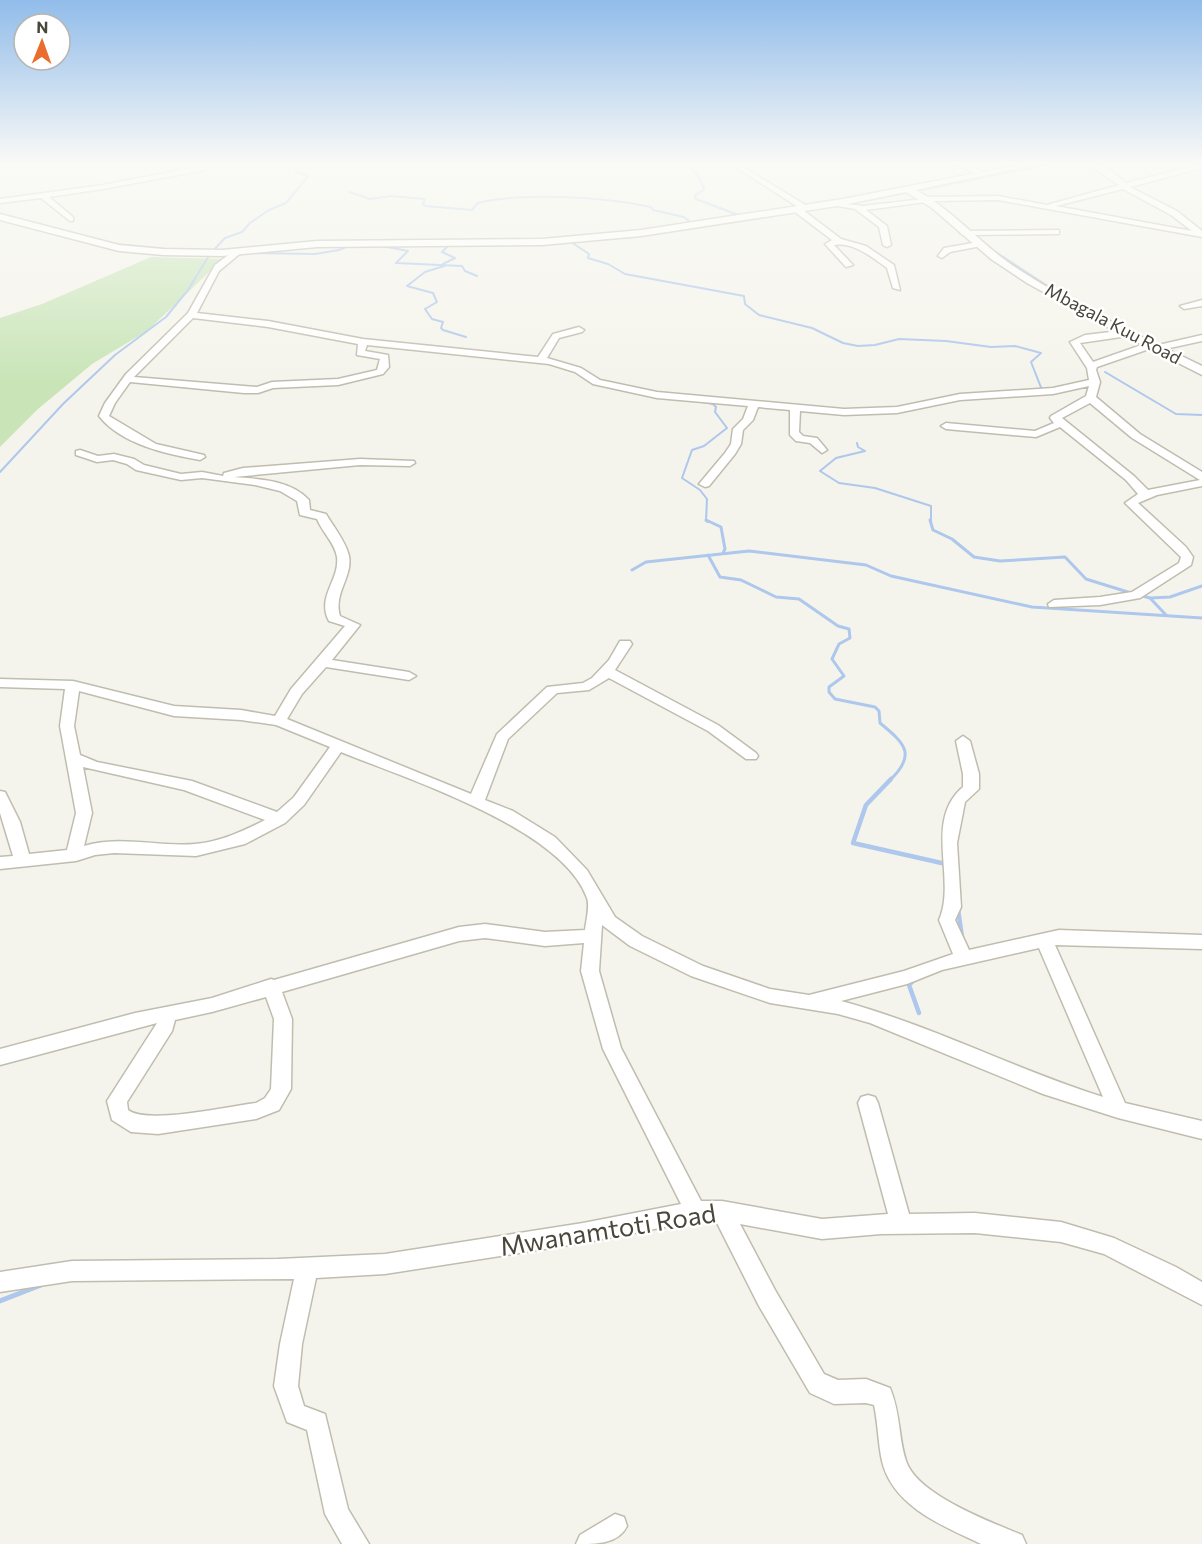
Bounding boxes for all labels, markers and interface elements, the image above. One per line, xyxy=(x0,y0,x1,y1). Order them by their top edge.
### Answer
north arrow xyxy=(12,12,72,72)
text: N xyxy=(36,17,48,36)
street label: Mbagala Kuu Road xyxy=(1042,278,1185,368)
street label: Mwanamtoti Road xyxy=(498,1196,718,1261)

